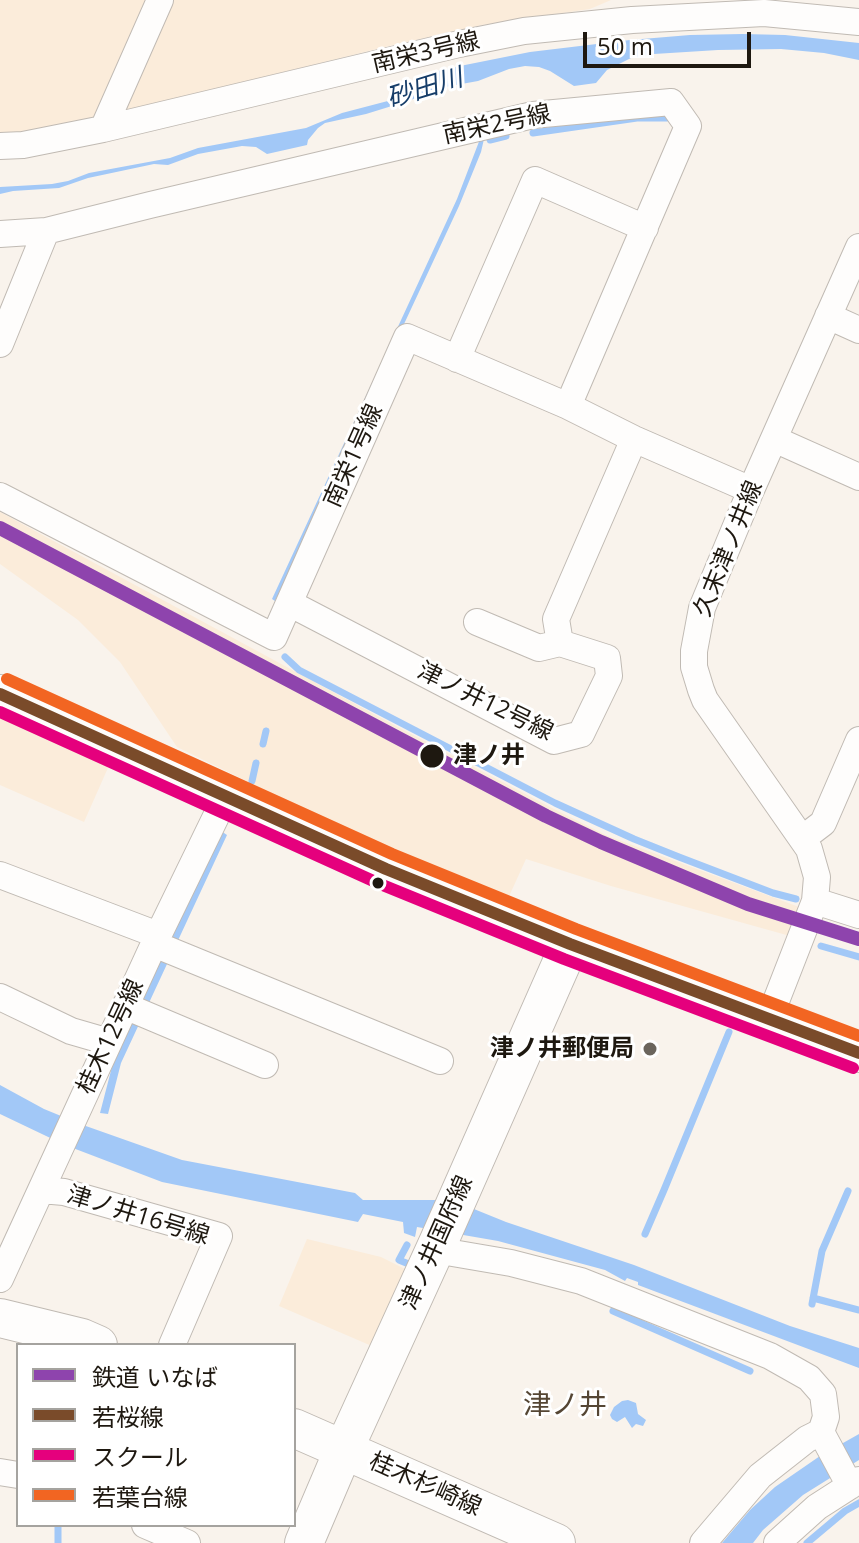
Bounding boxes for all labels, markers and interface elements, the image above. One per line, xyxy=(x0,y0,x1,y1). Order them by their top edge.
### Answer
scale bar xyxy=(587,16,755,66)
street label: 南栄3号線 xyxy=(369,27,483,79)
text: 50 m xyxy=(597,29,653,62)
water label: 砂田川 xyxy=(383,63,467,115)
street label: 南栄2号線 xyxy=(440,100,554,150)
street label: 南栄1号線 xyxy=(319,400,389,512)
street label: 久末津ノ井線 xyxy=(689,477,769,621)
street label: 津ノ井12号線 xyxy=(412,657,558,747)
marker: 津ノ井 xyxy=(418,742,446,770)
place label: 津ノ井 xyxy=(453,742,525,770)
unlabelled marker xyxy=(370,875,386,891)
street label: 桂木12号線 xyxy=(72,975,150,1099)
place label: 津ノ井郵便局 xyxy=(490,1035,634,1063)
marker: 津ノ井郵便局 xyxy=(641,1040,659,1058)
street label: 津ノ井国府線 xyxy=(395,1171,479,1315)
street label: 津ノ井16号線 xyxy=(63,1181,213,1251)
legend xyxy=(16,1343,296,1527)
text: 鉄道 いなば xyxy=(92,1360,218,1393)
district label: 津ノ井 xyxy=(523,1389,607,1423)
text: 若桜線 xyxy=(92,1400,164,1433)
text: スクール xyxy=(92,1440,188,1473)
street label: 桂木杉崎線 xyxy=(364,1447,486,1523)
text: 若葉台線 xyxy=(92,1480,188,1513)

